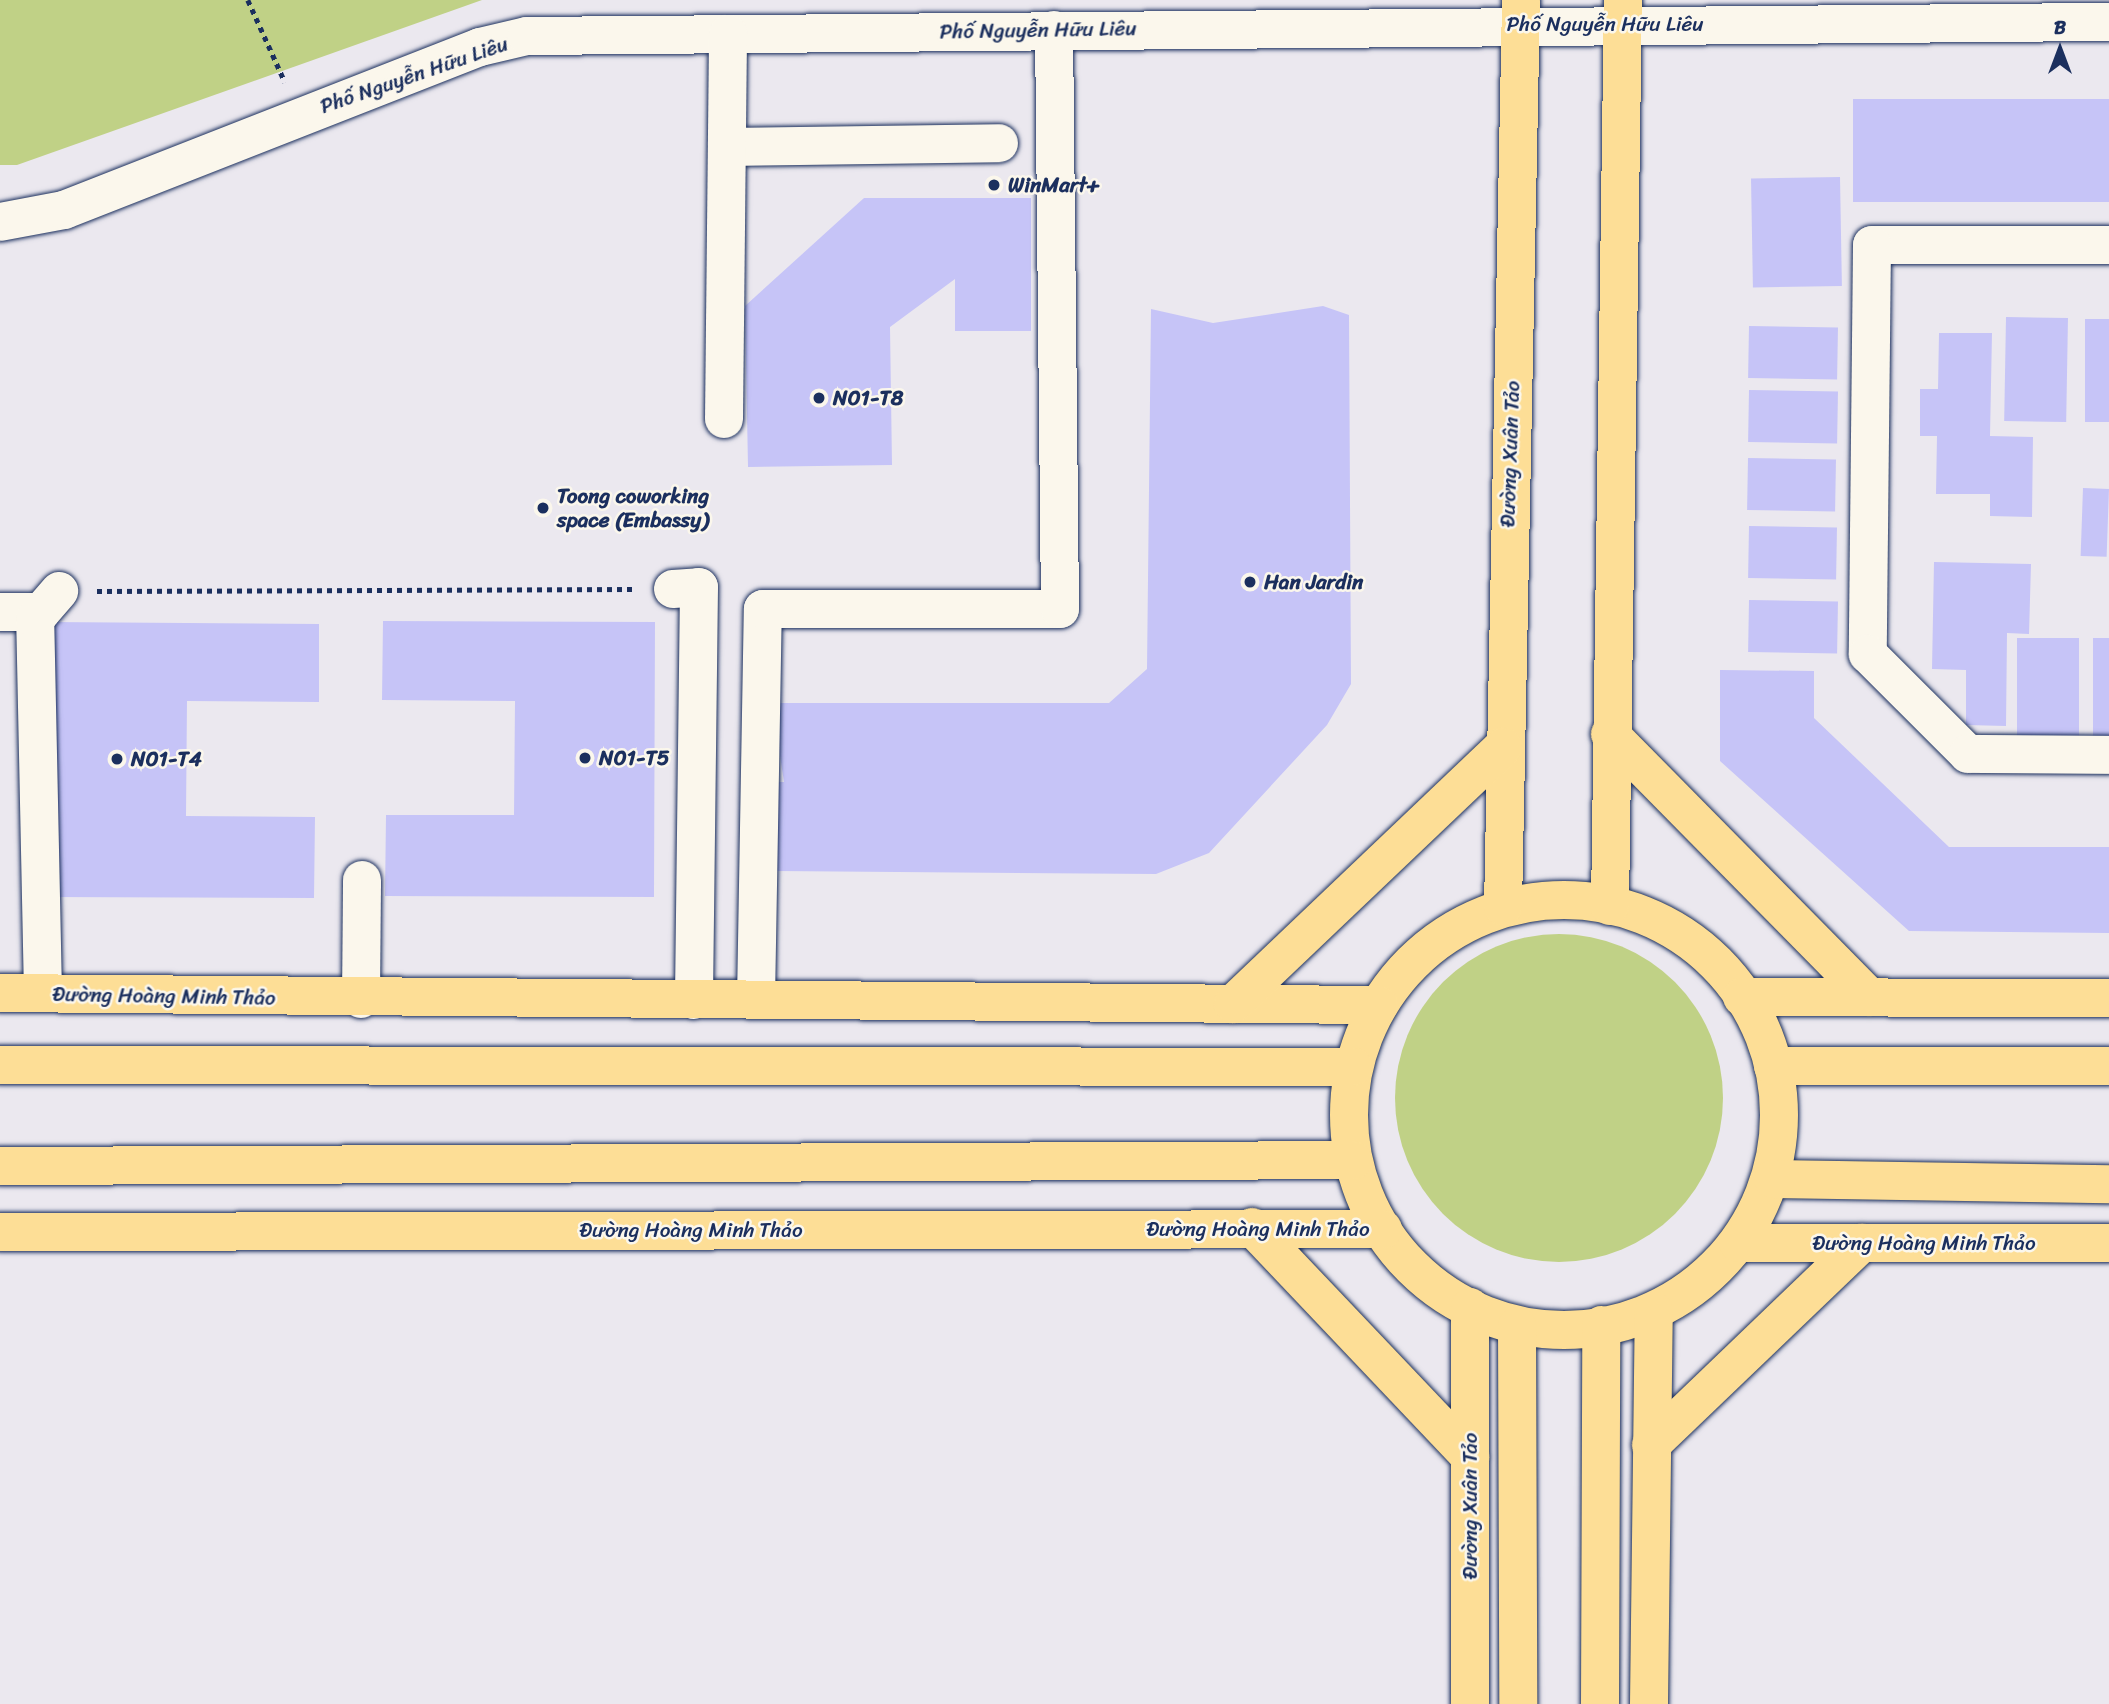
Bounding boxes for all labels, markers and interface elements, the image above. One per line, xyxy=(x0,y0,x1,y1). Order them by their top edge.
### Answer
street label: Phố Nguyễn Hữu Liêu xyxy=(1506,11,1704,37)
text: B xyxy=(2054,11,2066,44)
north arrow xyxy=(2025,14,2095,84)
street label: Phố Nguyễn Hữu Liêu xyxy=(939,16,1137,44)
street label: Phố Nguyễn Hữu Liêu xyxy=(317,31,511,119)
place label: WinMart+ xyxy=(1008,172,1100,198)
marker: WinMart+ xyxy=(986,177,1002,193)
street label: Đường Xuân Tảo xyxy=(1495,380,1525,528)
place label: N01-T8 xyxy=(833,385,903,411)
marker: N01-T8 xyxy=(811,390,827,406)
place label: Toong coworking space (Embassy) xyxy=(557,483,709,533)
marker: Toong coworking space (Embassy) xyxy=(535,500,551,516)
place label: Han Jardin xyxy=(1264,569,1363,595)
marker: Han Jardin xyxy=(1242,574,1258,590)
place label: N01-T5 xyxy=(599,745,670,771)
place label: N01-T4 xyxy=(131,746,202,772)
marker: N01-T5 xyxy=(577,750,593,766)
marker: N01-T4 xyxy=(109,751,125,767)
street label: Đường Hoàng Minh Thảo xyxy=(52,981,276,1011)
street label: Đường Hoàng Minh Thảo xyxy=(1146,1216,1370,1242)
street label: Đường Hoàng Minh Thảo xyxy=(579,1217,803,1243)
street label: Đường Hoàng Minh Thảo xyxy=(1812,1230,2036,1256)
street label: Đường Xuân Tảo xyxy=(1457,1432,1483,1580)

